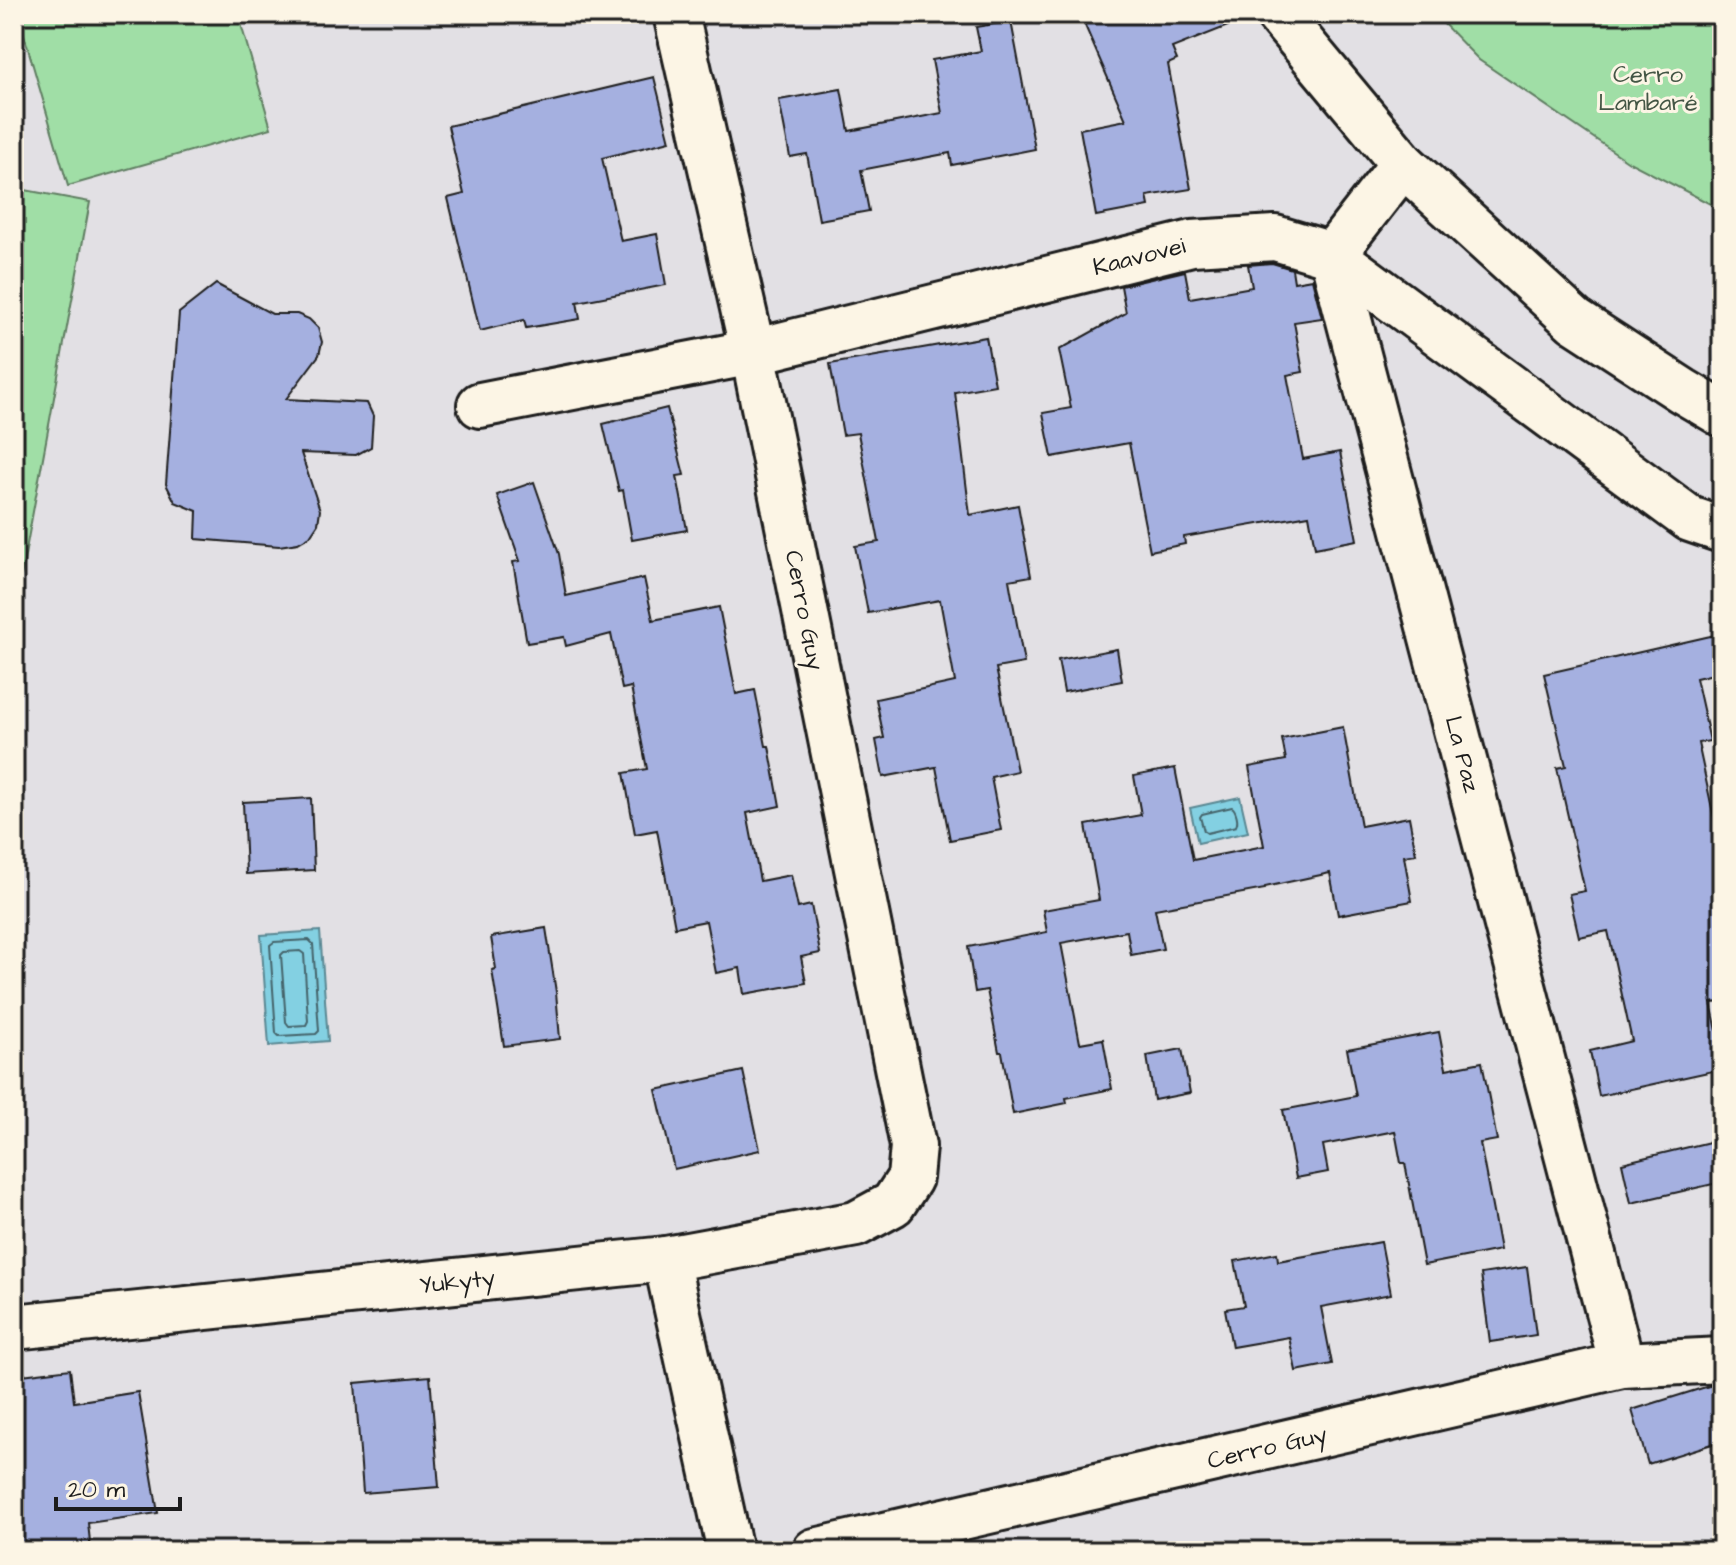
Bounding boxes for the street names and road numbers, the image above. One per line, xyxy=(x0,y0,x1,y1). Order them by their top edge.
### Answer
street label: Kaavovei xyxy=(1090,229,1189,285)
street label: Cerro Guy xyxy=(775,547,832,673)
street label: La Paz xyxy=(1436,712,1489,796)
street label: Yukyty xyxy=(418,1261,497,1304)
street label: Cerro Guy xyxy=(1204,1418,1330,1479)

